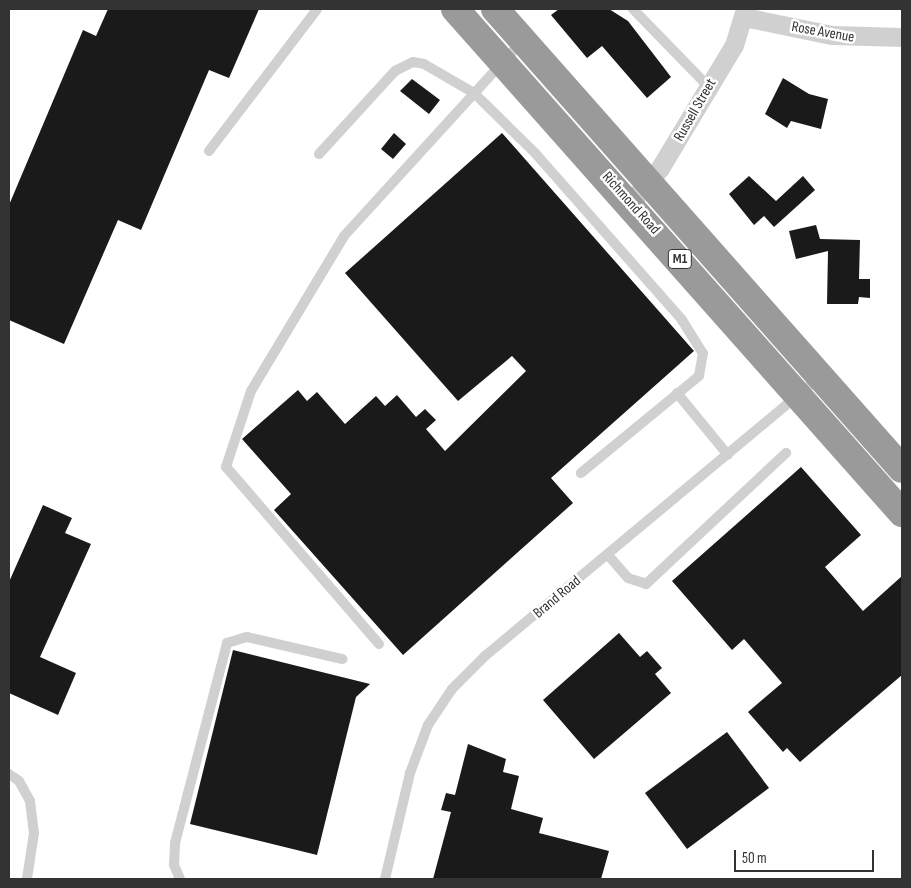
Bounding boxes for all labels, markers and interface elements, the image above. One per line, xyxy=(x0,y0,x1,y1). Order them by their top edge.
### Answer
street label: Rose Avenue xyxy=(790,18,856,46)
street label: Russell Street xyxy=(670,75,720,145)
street label: Richmond Road xyxy=(598,168,664,238)
road number: M1 xyxy=(668,248,692,270)
street label: Brand Road xyxy=(530,572,584,622)
scale bar xyxy=(736,840,876,872)
text: 50 m xyxy=(742,849,767,868)

